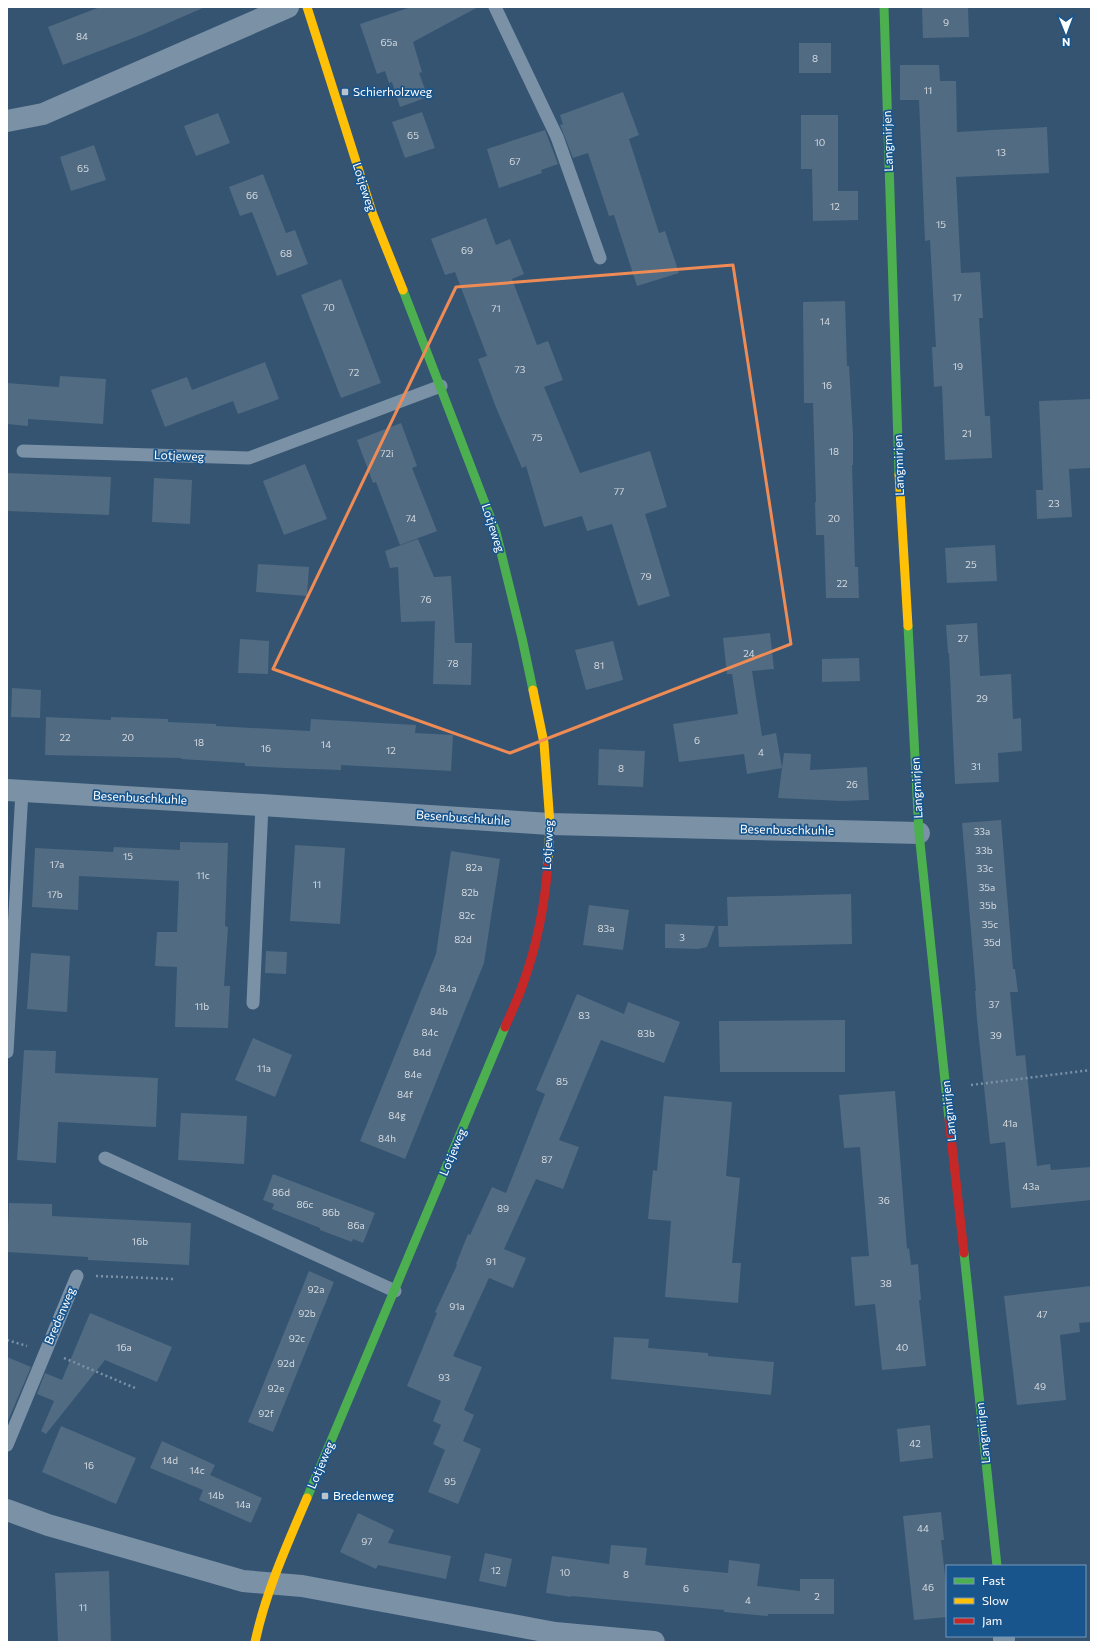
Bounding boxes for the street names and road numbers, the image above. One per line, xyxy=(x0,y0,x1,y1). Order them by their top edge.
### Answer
street label: Langmirjen xyxy=(879,110,895,172)
street label: Lotjeweg xyxy=(351,161,380,213)
street label: Langmirjen xyxy=(890,434,906,496)
street label: Lotjeweg xyxy=(154,447,205,463)
street label: Lotjeweg xyxy=(480,502,509,554)
street label: Langmirjen xyxy=(907,757,925,819)
street label: Besenbuschkuhle xyxy=(93,788,187,806)
street label: Besenbuschkuhle xyxy=(416,807,511,827)
street label: Lotjeweg xyxy=(539,819,555,870)
street label: Besenbuschkuhle xyxy=(740,821,834,837)
street label: Langmirjen xyxy=(938,1080,958,1142)
street label: Lotjeweg xyxy=(436,1125,469,1178)
street label: Bredenweg xyxy=(41,1284,78,1346)
street label: Langmirjen xyxy=(972,1402,992,1464)
street label: Lotjeweg xyxy=(304,1438,337,1491)

